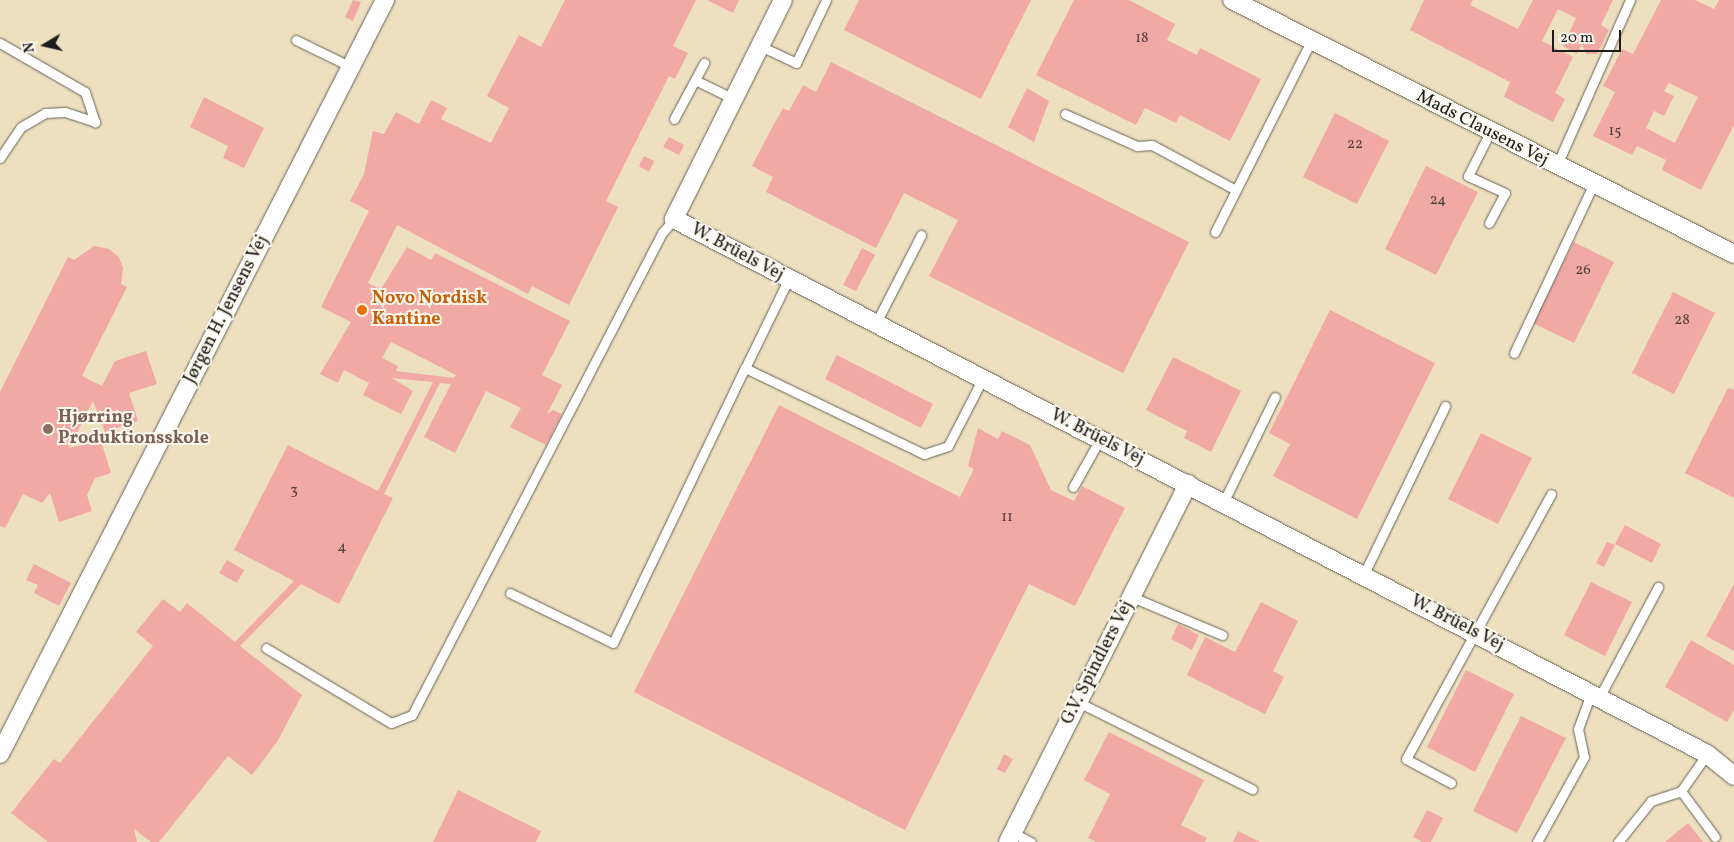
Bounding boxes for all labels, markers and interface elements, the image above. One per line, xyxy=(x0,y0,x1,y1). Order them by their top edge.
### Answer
north arrow xyxy=(20,20,70,70)
scale bar xyxy=(1554,20,1623,52)
text: 20 m xyxy=(1560,28,1593,49)
house number: 18 xyxy=(1135,30,1149,48)
text: N xyxy=(20,41,40,54)
street label: Mads Clausens Vej xyxy=(1412,86,1552,172)
house number: 15 xyxy=(1608,123,1622,141)
house number: 22 xyxy=(1347,136,1363,154)
house number: 24 xyxy=(1430,192,1446,210)
street label: W. Brüels Vej xyxy=(687,219,787,287)
street label: Jørgen H. Jensens Vej xyxy=(180,232,274,388)
house number: 26 xyxy=(1575,262,1591,280)
place label: Novo Nordisk Kantine xyxy=(372,289,487,332)
marker: Novo Nordisk Kantine xyxy=(356,304,368,316)
house number: 28 xyxy=(1674,312,1690,330)
street label: W. Brüels Vej xyxy=(1046,405,1148,471)
place label: Hjørring Produktionsskole xyxy=(58,408,209,450)
marker: Hjørring Produktionsskole xyxy=(42,423,54,435)
house number: 3 xyxy=(290,482,298,500)
house number: 11 xyxy=(1001,509,1013,527)
house number: 4 xyxy=(338,539,346,557)
street label: W. Brüels Vej xyxy=(1406,591,1508,657)
street label: G.V. Spindlers Vej xyxy=(1057,597,1139,729)

